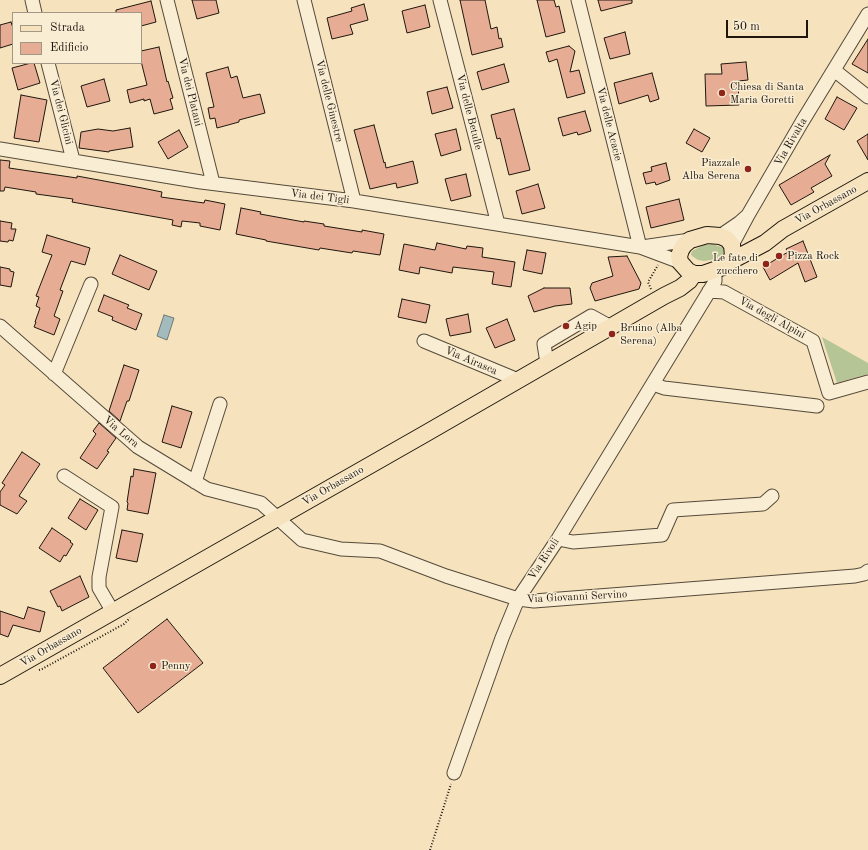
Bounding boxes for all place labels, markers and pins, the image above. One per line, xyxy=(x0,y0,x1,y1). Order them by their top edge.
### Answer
place label: Chiesa di Santa Maria Goretti xyxy=(730,80,804,106)
marker: Chiesa di Santa Maria Goretti xyxy=(717,88,727,98)
place label: Piazzale Alba Serena xyxy=(682,156,740,182)
marker: Piazzale Alba Serena xyxy=(743,164,753,174)
place label: Pizza Rock xyxy=(787,249,839,263)
place label: Le fate di zucchero xyxy=(713,251,758,277)
marker: Pizza Rock xyxy=(774,251,784,261)
marker: Le fate di zucchero xyxy=(761,259,771,269)
place label: Agip xyxy=(574,319,597,333)
marker: Agip xyxy=(561,321,571,331)
place label: Bruino (Alba Serena) xyxy=(620,321,682,347)
marker: Bruino (Alba Serena) xyxy=(607,329,617,339)
place label: Penny xyxy=(161,659,191,673)
marker: Penny xyxy=(148,661,158,671)

